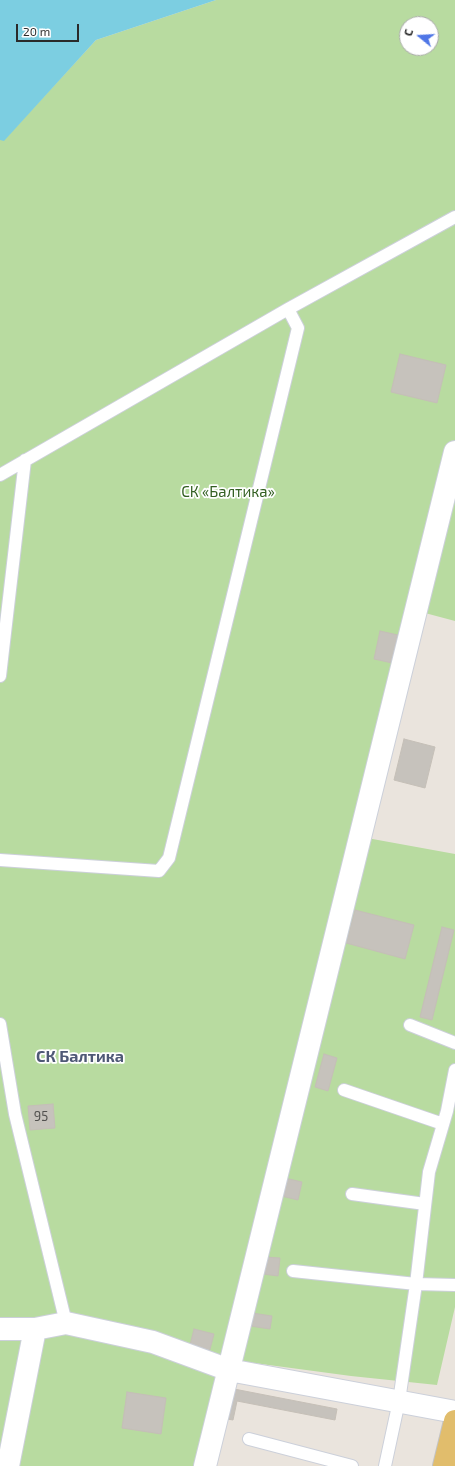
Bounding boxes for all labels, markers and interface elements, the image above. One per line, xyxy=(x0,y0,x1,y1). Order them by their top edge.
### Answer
scale bar xyxy=(18,16,81,42)
north arrow xyxy=(399,16,439,56)
text: 20 m xyxy=(23,24,50,38)
text: С xyxy=(401,27,415,38)
park label: СК «Балтика» xyxy=(181,483,275,501)
district label: СК Балтика xyxy=(36,1047,124,1067)
house number: 95 xyxy=(34,1109,48,1125)

